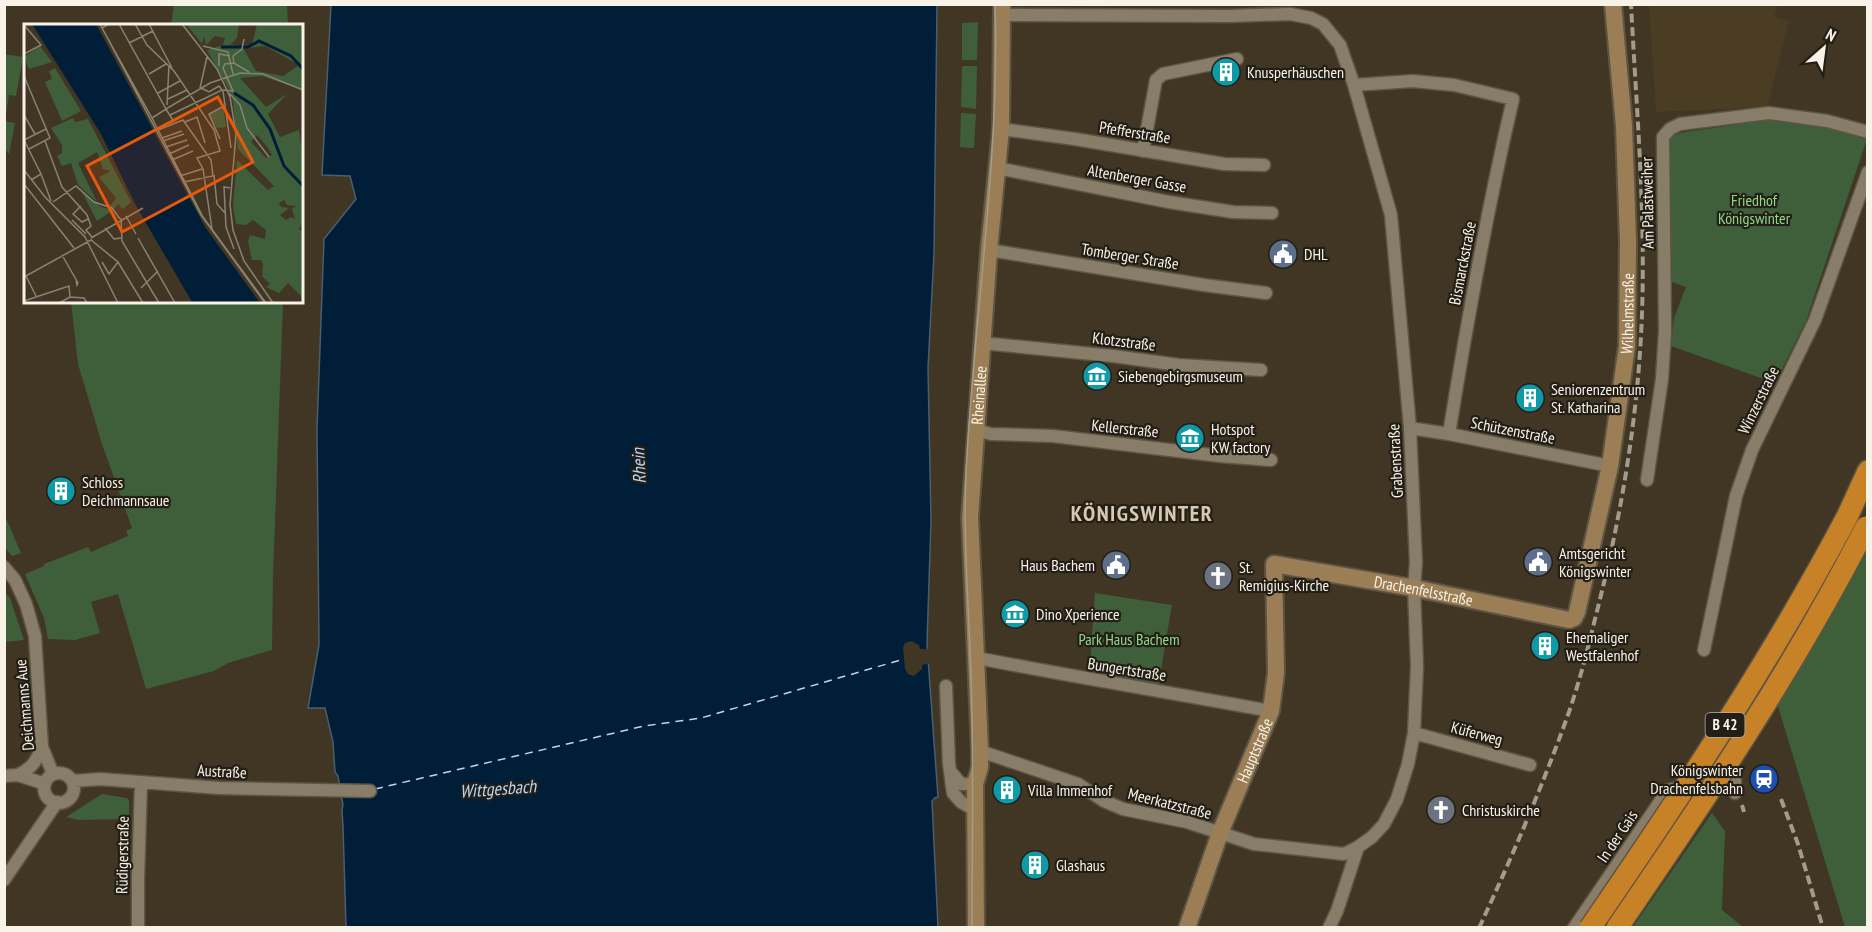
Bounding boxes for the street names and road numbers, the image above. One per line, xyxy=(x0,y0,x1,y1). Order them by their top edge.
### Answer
street label: Pfefferstraße xyxy=(1098,116,1172,148)
street label: Am Palastweiher xyxy=(1636,156,1658,249)
street label: Altenberger Gasse xyxy=(1086,159,1188,197)
street label: Bismarckstraße xyxy=(1444,220,1480,306)
street label: Tomberger Straße xyxy=(1080,238,1180,274)
street label: Wilhelmstraße xyxy=(1616,273,1638,355)
street label: Klotzstraße xyxy=(1091,327,1157,355)
street label: Winzerstraße xyxy=(1733,363,1783,437)
street label: Rheinallee xyxy=(967,365,991,425)
street label: Schützenstraße xyxy=(1469,412,1557,448)
street label: Kellerstraße xyxy=(1090,415,1160,441)
street label: Grabenstraße xyxy=(1383,423,1407,499)
street label: Drachenfelsstraße xyxy=(1373,571,1475,610)
street label: Bungertstraße xyxy=(1086,653,1168,685)
street label: Deichmanns Aue xyxy=(10,659,38,751)
road number: B 42 xyxy=(1706,713,1744,737)
street label: Hauptstraße xyxy=(1232,715,1277,786)
street label: Küferweg xyxy=(1449,717,1505,749)
street label: Austraße xyxy=(197,760,247,782)
street label: Meerkatzstraße xyxy=(1126,783,1214,823)
street label: In der Gais xyxy=(1592,806,1642,866)
street label: Rüdigerstraße xyxy=(111,816,133,894)

